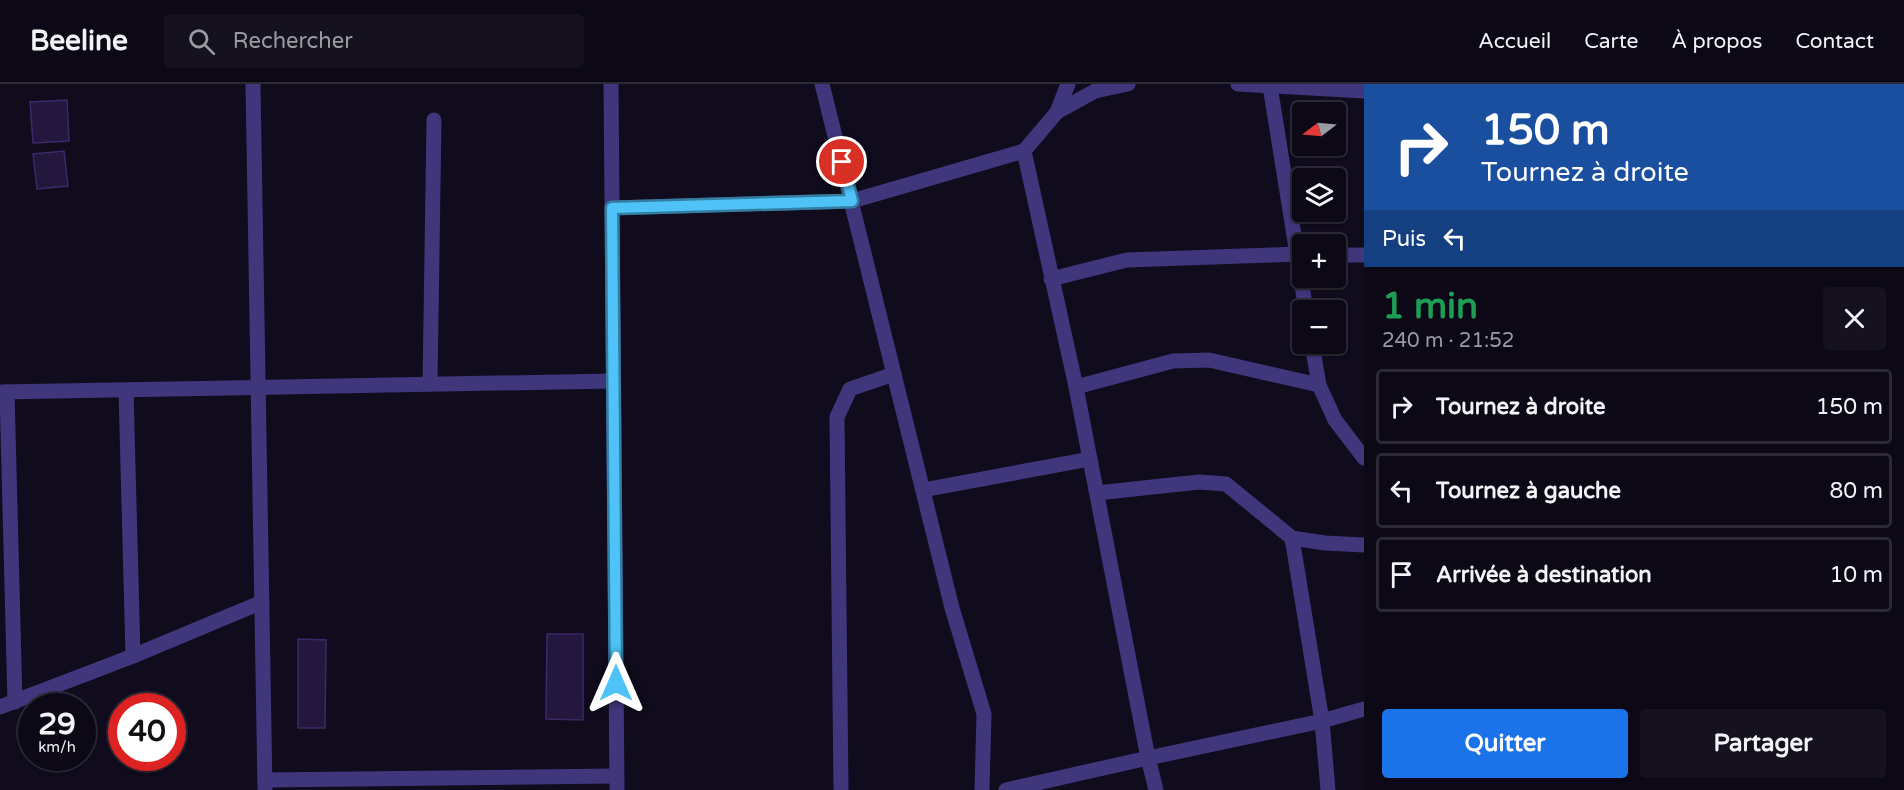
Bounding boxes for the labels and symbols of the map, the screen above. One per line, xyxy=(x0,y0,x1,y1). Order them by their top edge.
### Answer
north arrow xyxy=(1292,102,1346,156)
pin xyxy=(816,136,867,187)
position arrow xyxy=(584,651,648,715)
speed limit sign: 40 xyxy=(108,693,186,771)

